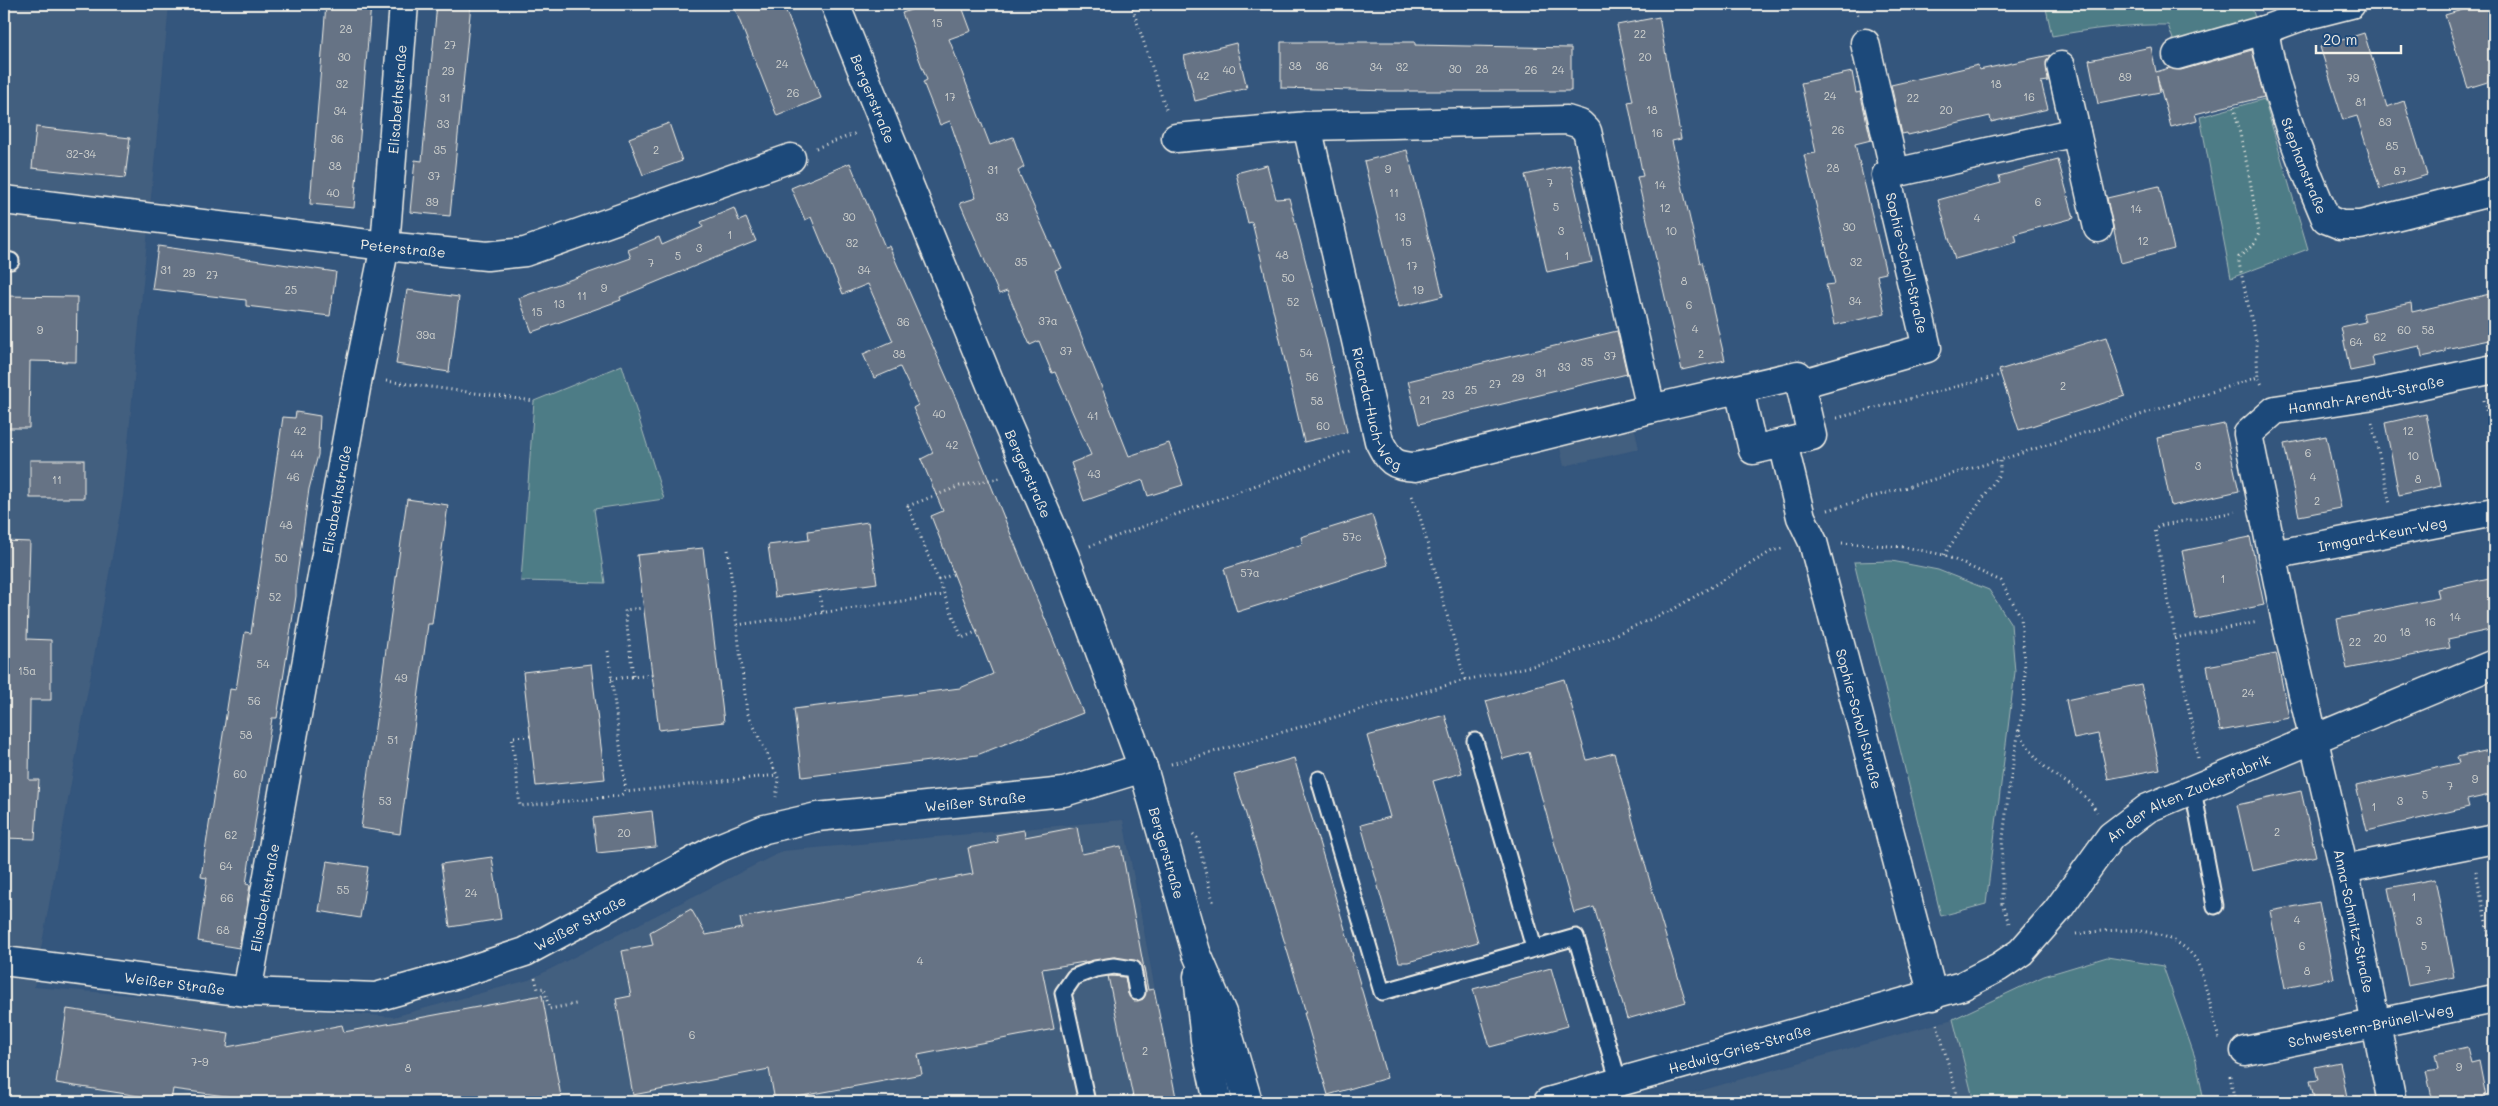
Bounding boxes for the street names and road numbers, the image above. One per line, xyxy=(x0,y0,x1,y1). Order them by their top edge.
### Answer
street label: Elisabethstraße xyxy=(383,44,410,154)
street label: Bergerstraße xyxy=(847,51,900,146)
street label: Stephanstraße xyxy=(2277,115,2332,217)
street label: Sophie-Scholl-Straße xyxy=(1882,191,1932,335)
street label: Peterstraße xyxy=(360,234,447,261)
street label: Ricarda-Huch-Weg xyxy=(1348,345,1405,474)
street label: Hannah-Arendt-Straße xyxy=(2287,370,2446,417)
street label: Bergerstraße xyxy=(1001,426,1056,521)
street label: Elisabethstraße xyxy=(317,443,355,554)
street label: Irmgard-Keun-Weg xyxy=(2316,512,2448,555)
street label: Sophie-Scholl-Straße xyxy=(1832,646,1887,791)
street label: An der Alten Zuckerfabrik xyxy=(2102,749,2273,846)
street label: Weißer Straße xyxy=(924,786,1027,816)
street label: Bergerstraße xyxy=(1145,805,1190,901)
street label: Elisabethstraße xyxy=(245,842,283,953)
street label: Anna-Schmitz-Straße xyxy=(2329,847,2379,995)
street label: Weißer Straße xyxy=(531,890,629,955)
street label: Weißer Straße xyxy=(123,967,226,999)
street label: Schwestern-Brünell-Weg xyxy=(2286,998,2454,1051)
street label: Hedwig-Gries-Straße xyxy=(1666,1019,1813,1077)

